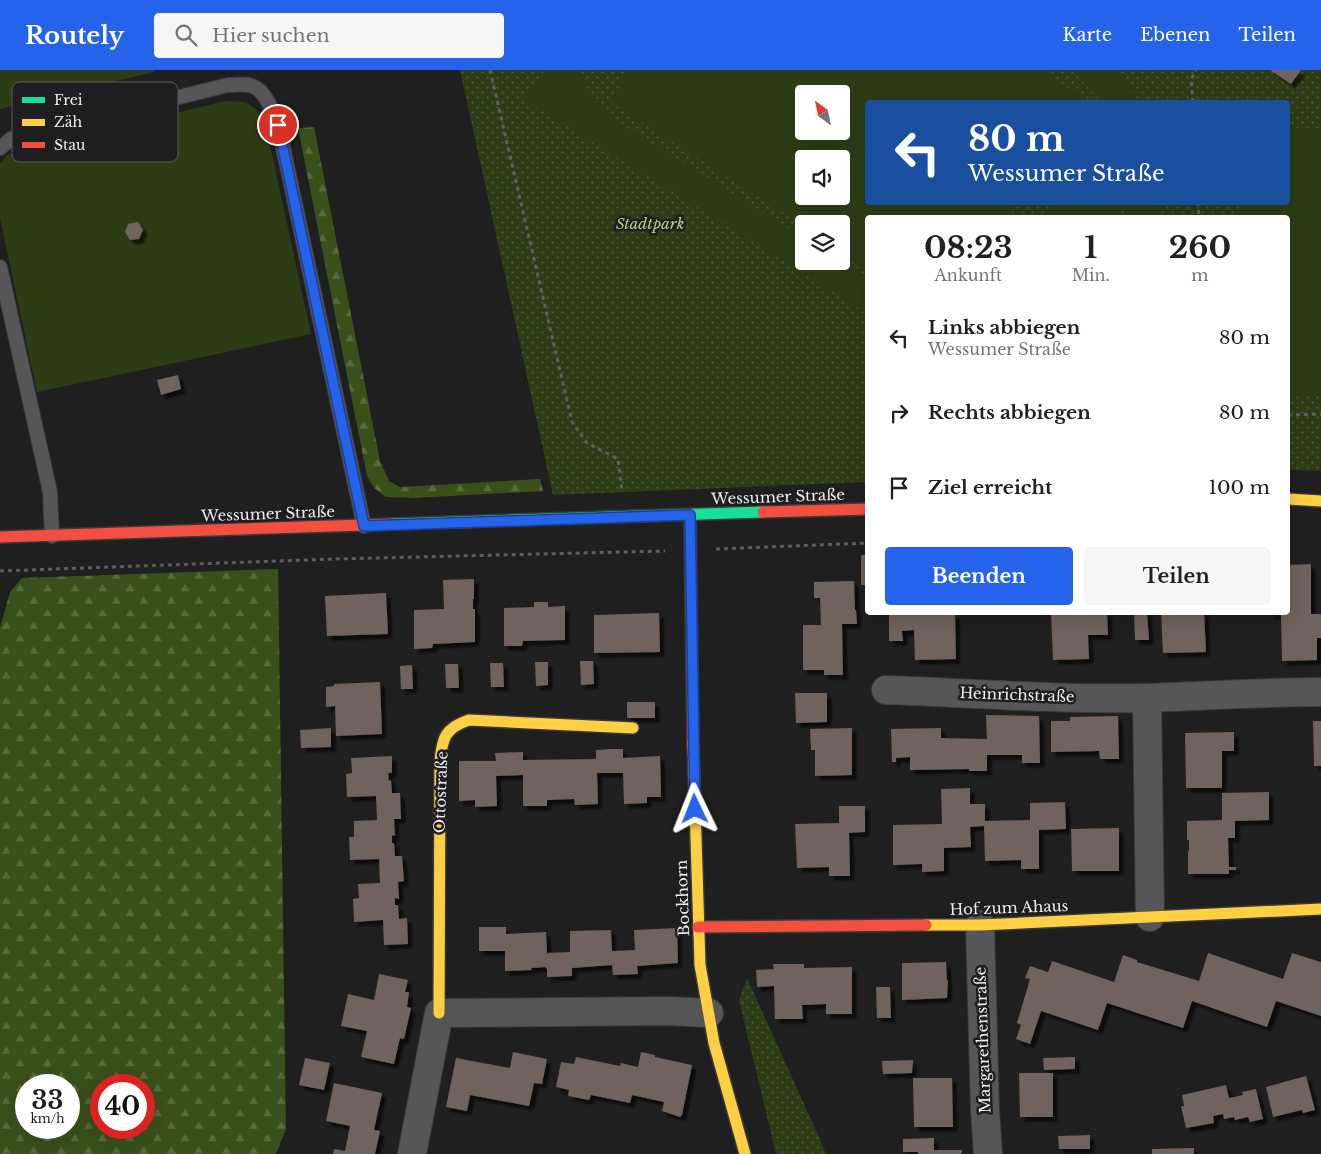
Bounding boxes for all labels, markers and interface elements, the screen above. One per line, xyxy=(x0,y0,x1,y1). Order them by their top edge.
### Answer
search box xyxy=(154,13,504,58)
text: Routely xyxy=(25,21,124,50)
icon: search xyxy=(172,21,200,49)
text: Hier suchen xyxy=(212,24,330,47)
text: Karte xyxy=(1062,24,1112,46)
text: Ebenen xyxy=(1140,24,1210,46)
text: Teilen xyxy=(1238,24,1296,46)
legend xyxy=(12,82,178,162)
north arrow xyxy=(795,85,850,140)
map controls xyxy=(795,85,850,270)
text: Frei xyxy=(54,91,83,109)
pin xyxy=(257,104,299,146)
icon: arrive xyxy=(264,111,292,139)
text: Zäh xyxy=(54,113,83,131)
text: 80 m xyxy=(968,117,1065,160)
icon: left xyxy=(885,120,950,185)
text: Stau xyxy=(54,136,86,154)
button: sound xyxy=(795,150,850,205)
text: Wessumer Straße xyxy=(968,160,1165,187)
park label: Stadtpark xyxy=(616,214,684,233)
button: layers xyxy=(795,215,850,270)
text: 08:23 xyxy=(924,229,1013,266)
text: 1 xyxy=(1084,229,1097,266)
text: 260 xyxy=(1169,229,1231,266)
text: Ankunft xyxy=(935,265,1002,285)
text: Min. xyxy=(1072,265,1110,285)
text: m xyxy=(1191,265,1208,285)
text: Links abbiegen xyxy=(928,316,1080,339)
icon: left xyxy=(885,324,913,352)
text: 80 m xyxy=(1219,326,1270,349)
text: Wessumer Straße xyxy=(928,339,1071,359)
icon: right xyxy=(885,399,913,427)
text: Rechts abbiegen xyxy=(928,401,1091,424)
text: 80 m xyxy=(1219,401,1270,424)
icon: arrive xyxy=(885,474,913,502)
text: Ziel erreicht xyxy=(928,476,1052,499)
text: 100 m xyxy=(1209,476,1270,499)
street label: Wessumer Straße xyxy=(710,485,845,508)
street label: Wessumer Straße xyxy=(200,502,335,525)
button: Beenden xyxy=(885,547,1073,605)
button: Teilen xyxy=(1083,547,1270,605)
street label: Heinrichstraße xyxy=(959,683,1075,706)
street label: Ottostraße xyxy=(430,751,451,833)
position arrow xyxy=(668,782,720,834)
street label: Bockhorn xyxy=(672,860,693,936)
street label: Hof zum Ahaus xyxy=(949,896,1069,919)
street label: Margarethenstraße xyxy=(970,967,995,1114)
speed limit sign: 40 xyxy=(90,1074,155,1139)
text: 33 xyxy=(32,1085,63,1116)
text: km/h xyxy=(30,1111,65,1126)

